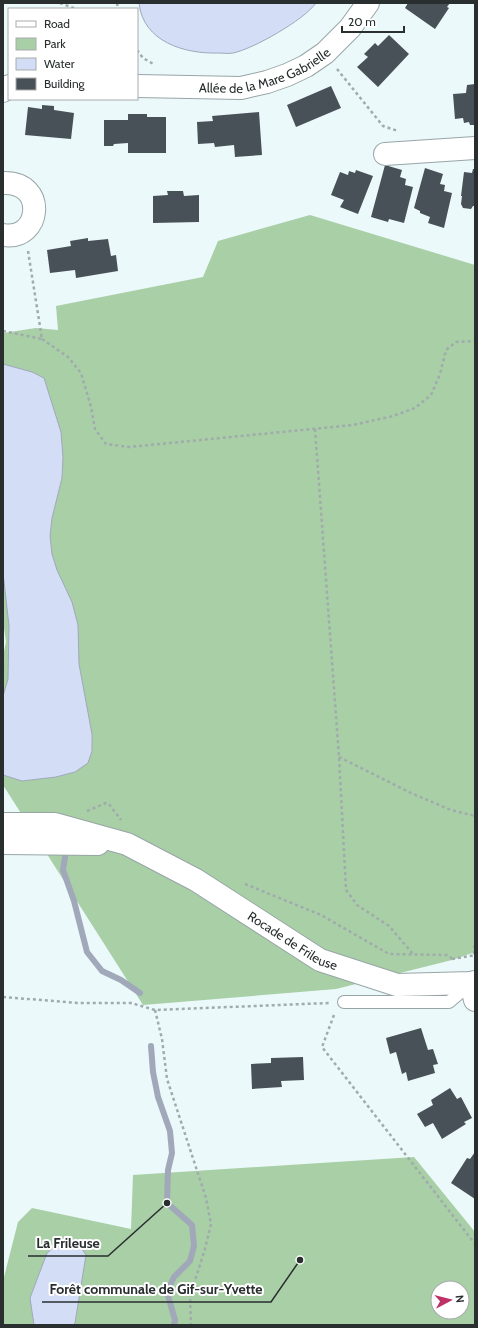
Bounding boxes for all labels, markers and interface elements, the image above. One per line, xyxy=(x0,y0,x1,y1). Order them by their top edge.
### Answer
legend xyxy=(8,8,138,100)
scale bar xyxy=(342,8,404,34)
text: 20 m xyxy=(348,14,376,29)
text: Road xyxy=(44,16,70,31)
text: Park xyxy=(44,36,66,51)
street label: Allée de la Mare Gabrielle xyxy=(199,44,334,96)
text: Water xyxy=(44,56,75,71)
text: Building xyxy=(44,76,86,91)
street label: Rocade de Frileuse xyxy=(245,908,340,973)
callout: La Frileuse xyxy=(28,1230,108,1256)
text: La Frileuse xyxy=(36,1234,100,1252)
callout: Forêt communale de Gif-sur-Yvette xyxy=(42,1276,271,1302)
text: Forêt communale de Gif-sur-Yvette xyxy=(49,1280,263,1298)
north arrow xyxy=(430,1280,470,1320)
text: N xyxy=(453,1294,467,1303)

